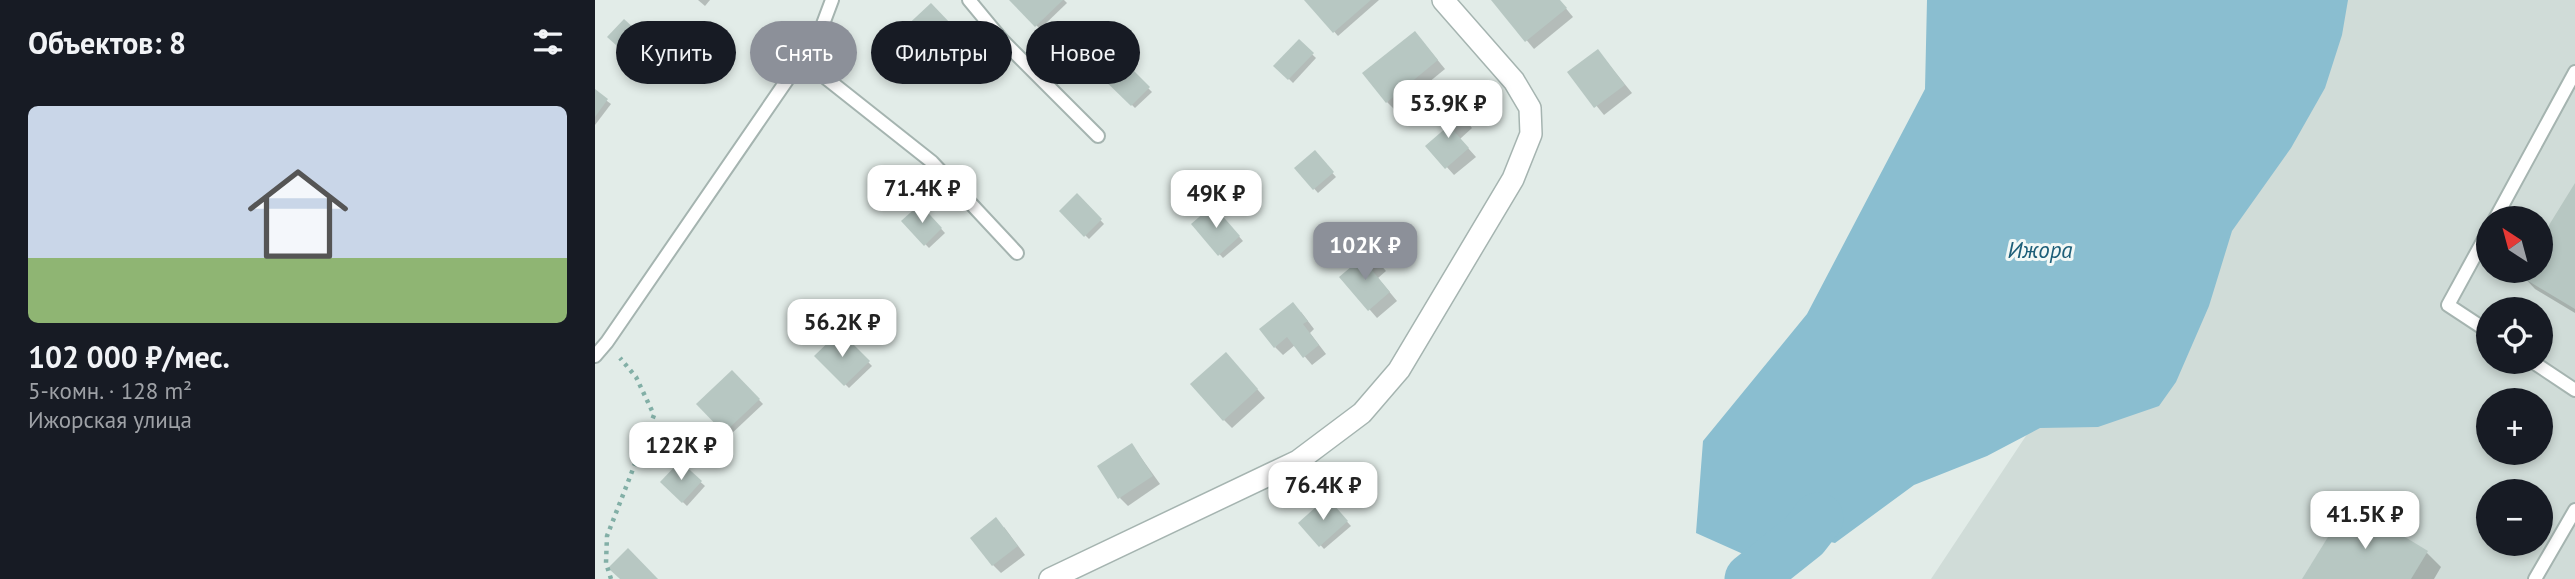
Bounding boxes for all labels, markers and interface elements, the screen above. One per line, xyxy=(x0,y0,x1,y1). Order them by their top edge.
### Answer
chip: Купить xyxy=(616,21,736,84)
chip: Снять xyxy=(750,21,857,84)
chip: Фильтры xyxy=(871,21,1012,84)
chip: Новое xyxy=(1026,21,1140,84)
text: Объектов: 8 xyxy=(28,23,186,62)
icon: filters xyxy=(529,23,567,61)
pin: 53.9K ₽ xyxy=(1383,80,1513,140)
text: 53.9K ₽ xyxy=(1409,88,1487,117)
icon: home xyxy=(235,151,361,277)
pin: 71.4K ₽ xyxy=(857,166,987,225)
pin: 49K ₽ xyxy=(1167,170,1265,230)
text: 71.4K ₽ xyxy=(883,173,961,202)
text: 49K ₽ xyxy=(1187,178,1245,207)
north arrow xyxy=(2476,206,2553,284)
map controls xyxy=(2476,206,2553,556)
pin: 102K ₽ xyxy=(1308,222,1422,282)
text: 102K ₽ xyxy=(1329,230,1401,259)
water label: Ижора xyxy=(2007,235,2073,264)
button: locate xyxy=(2476,297,2553,374)
pin: 56.2K ₽ xyxy=(777,300,907,359)
text: 56.2K ₽ xyxy=(803,307,881,336)
text: 102 000 ₽/мес. xyxy=(28,337,230,376)
text: 5-комн. · 128 m² xyxy=(28,376,192,405)
button: + xyxy=(2476,388,2553,465)
text: Ижорская улица xyxy=(28,405,192,434)
pin: 122K ₽ xyxy=(624,422,738,482)
text: 122K ₽ xyxy=(645,430,717,459)
pin: 76.4K ₽ xyxy=(1258,462,1388,522)
text: 76.4K ₽ xyxy=(1284,470,1362,499)
button: − xyxy=(2476,479,2553,556)
pin: 41.5K ₽ xyxy=(2300,491,2430,551)
text: 41.5K ₽ xyxy=(2326,499,2404,528)

